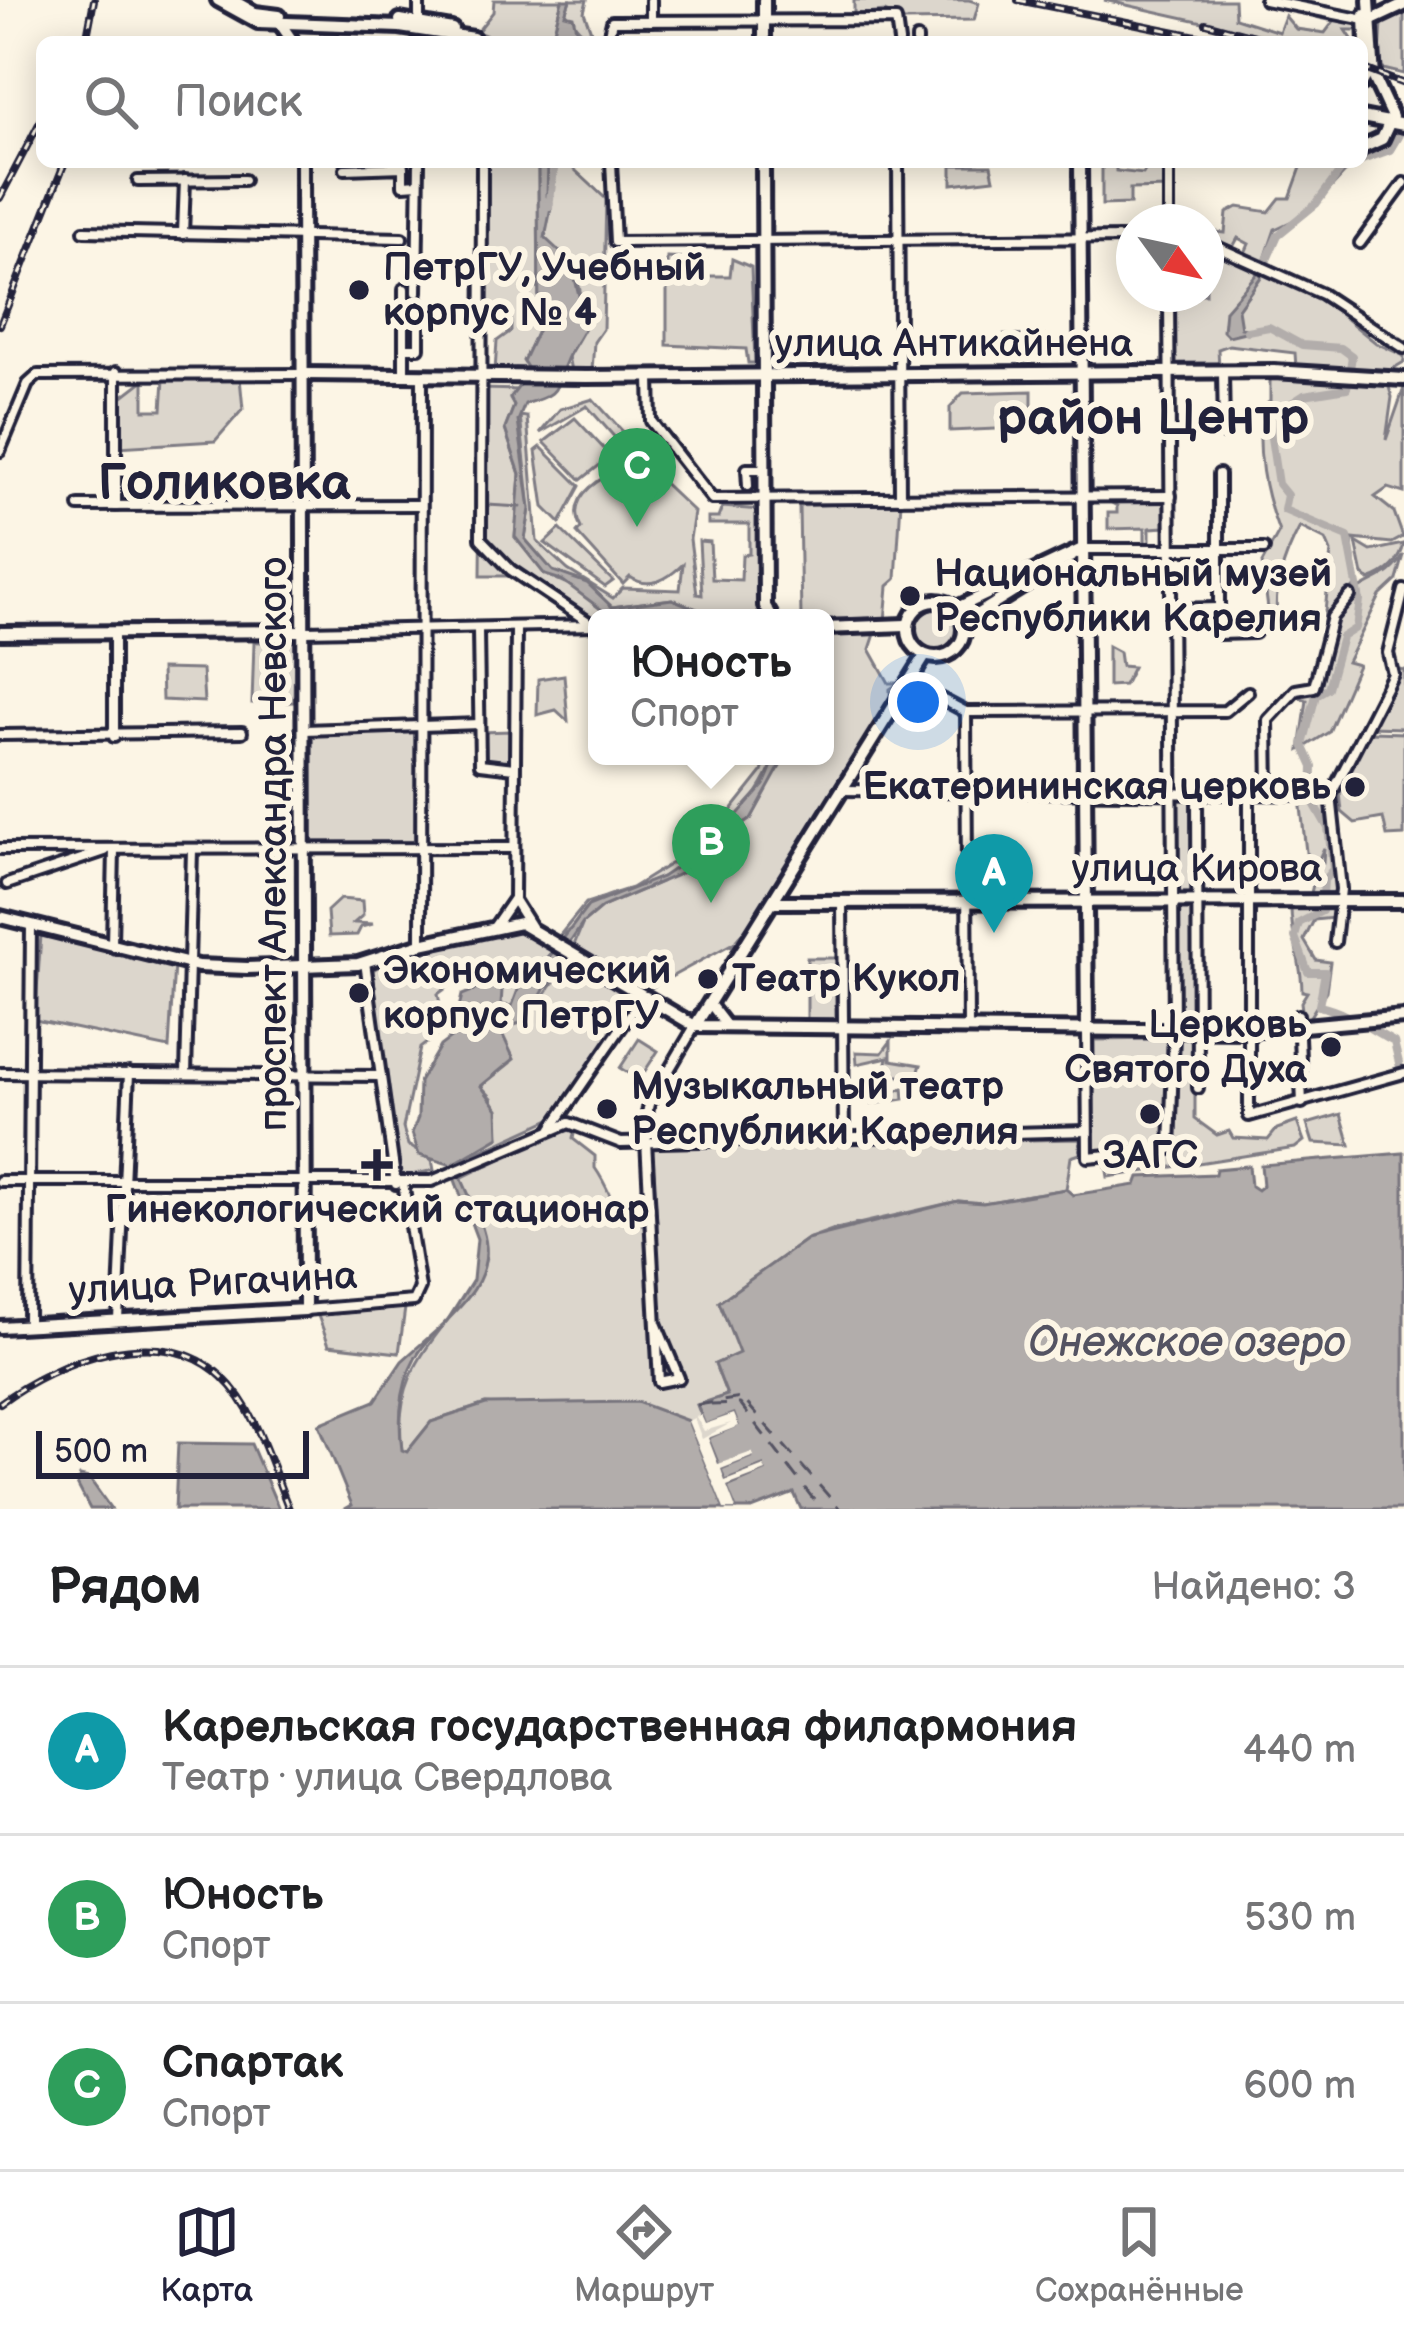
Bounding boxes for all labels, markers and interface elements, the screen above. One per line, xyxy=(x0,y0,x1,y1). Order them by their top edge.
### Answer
search box xyxy=(36,36,1368,168)
icon: search xyxy=(78,69,144,135)
text: Поиск xyxy=(174,75,302,130)
north arrow xyxy=(1116,204,1224,312)
place label: ПетрГУ, Учебный корпус № 4 xyxy=(383,245,706,337)
marker: ПетрГУ, Учебный корпус № 4 xyxy=(346,277,372,303)
street label: улица Антикайнена xyxy=(775,321,1133,368)
district label: район Центр xyxy=(997,388,1309,449)
pin: C xyxy=(598,428,676,527)
district label: Голиковка xyxy=(97,453,351,514)
place label: Национальный музей Республики Карелия xyxy=(934,551,1332,643)
street label: проспект Александра Невского xyxy=(251,557,298,1131)
marker: Национальный музей Республики Карелия xyxy=(897,583,923,609)
popup xyxy=(588,609,834,765)
text: Юность xyxy=(630,636,792,691)
your location xyxy=(888,672,948,732)
text: Спорт xyxy=(630,691,739,738)
place label: Екатерининская церковь xyxy=(862,764,1331,811)
marker: Екатерининская церковь xyxy=(1342,774,1368,800)
pin: B xyxy=(672,804,750,903)
pin: A xyxy=(955,834,1033,933)
street label: улица Кирова xyxy=(1071,846,1323,893)
place label: Экономический корпус ПетрГУ xyxy=(383,948,671,1040)
place label: Театр Кукол xyxy=(732,956,960,1003)
marker: Театр Кукол xyxy=(695,966,721,992)
marker: Экономический корпус ПетрГУ xyxy=(346,980,372,1006)
place label: Церковь Святого Духа xyxy=(1064,1002,1307,1094)
marker: Церковь Святого Духа xyxy=(1318,1034,1344,1060)
place label: Музыкальный театр Республики Карелия xyxy=(631,1064,1019,1156)
marker: Музыкальный театр Республики Карелия xyxy=(594,1096,620,1122)
marker: ЗАГС xyxy=(1137,1101,1163,1127)
place label: ЗАГС xyxy=(1102,1133,1198,1180)
marker: Гинекологический стационар xyxy=(361,1149,393,1181)
place label: Гинекологический стационар xyxy=(105,1187,649,1234)
street label: улица Ригачина xyxy=(67,1253,359,1315)
water label: Онежское озеро xyxy=(1028,1318,1346,1369)
scale bar xyxy=(36,1425,309,1478)
text: 500 m xyxy=(54,1432,148,1472)
text: Рядом xyxy=(48,1557,202,1618)
text: Найдено: 3 xyxy=(1151,1564,1356,1611)
text: Карельская государственная филармония xyxy=(162,1700,1077,1755)
text: A xyxy=(75,1727,99,1774)
text: 440 m xyxy=(1243,1727,1356,1774)
text: Театр · улица Свердлова xyxy=(162,1755,613,1802)
text: Юность xyxy=(162,1868,323,1923)
text: B xyxy=(73,1895,101,1942)
text: 530 m xyxy=(1244,1895,1356,1942)
text: Спорт xyxy=(162,1923,271,1970)
text: Спартак xyxy=(162,2036,343,2091)
text: C xyxy=(73,2063,101,2110)
text: 600 m xyxy=(1244,2063,1356,2110)
text: Спорт xyxy=(162,2091,271,2138)
tab: Карта xyxy=(160,2199,253,2311)
tab: Маршрут xyxy=(574,2199,714,2311)
tab: Сохранённые xyxy=(1035,2199,1244,2311)

